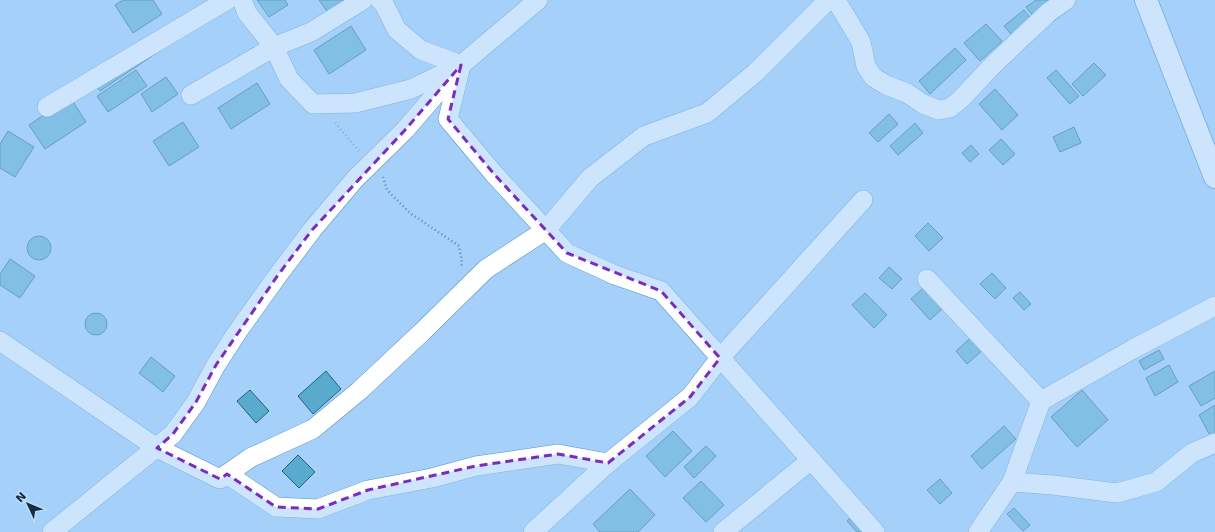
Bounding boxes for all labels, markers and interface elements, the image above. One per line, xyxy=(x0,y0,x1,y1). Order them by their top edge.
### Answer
north arrow xyxy=(8,484,48,524)
text: N xyxy=(13,490,29,505)

